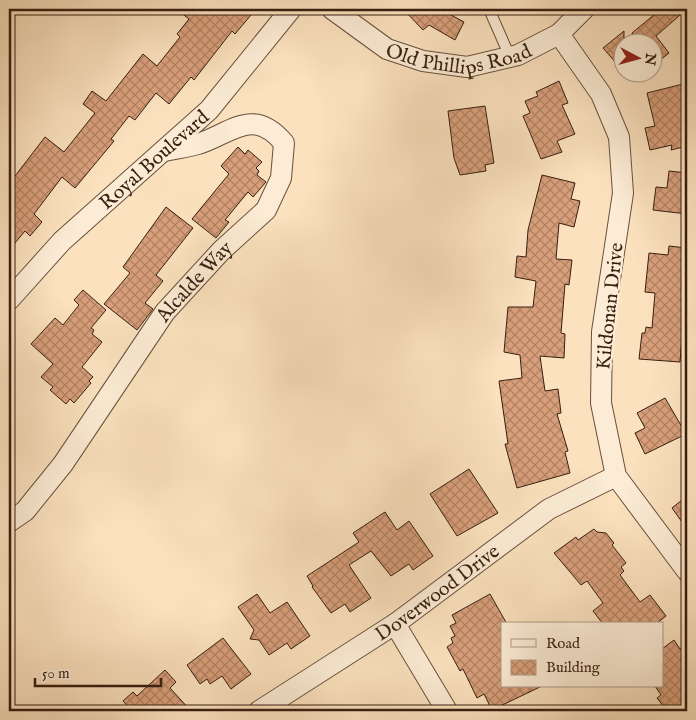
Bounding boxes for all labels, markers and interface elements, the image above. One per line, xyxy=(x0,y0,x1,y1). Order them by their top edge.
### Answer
street label: Old Phillips Road xyxy=(385,32,533,56)
north arrow xyxy=(614,32,664,82)
text: Old Phillips Road xyxy=(382,39,537,81)
text: N xyxy=(640,51,660,66)
street label: Royal Boulevard xyxy=(95,105,215,216)
street label: Alcalde Way xyxy=(150,236,238,328)
street label: Kildonan Drive xyxy=(591,241,630,371)
street label: Doverwood Drive xyxy=(371,539,505,647)
legend xyxy=(501,622,664,688)
text: Road xyxy=(546,634,581,653)
scale bar xyxy=(35,655,161,687)
text: Building xyxy=(546,658,601,677)
text: 50 m xyxy=(42,664,70,683)

